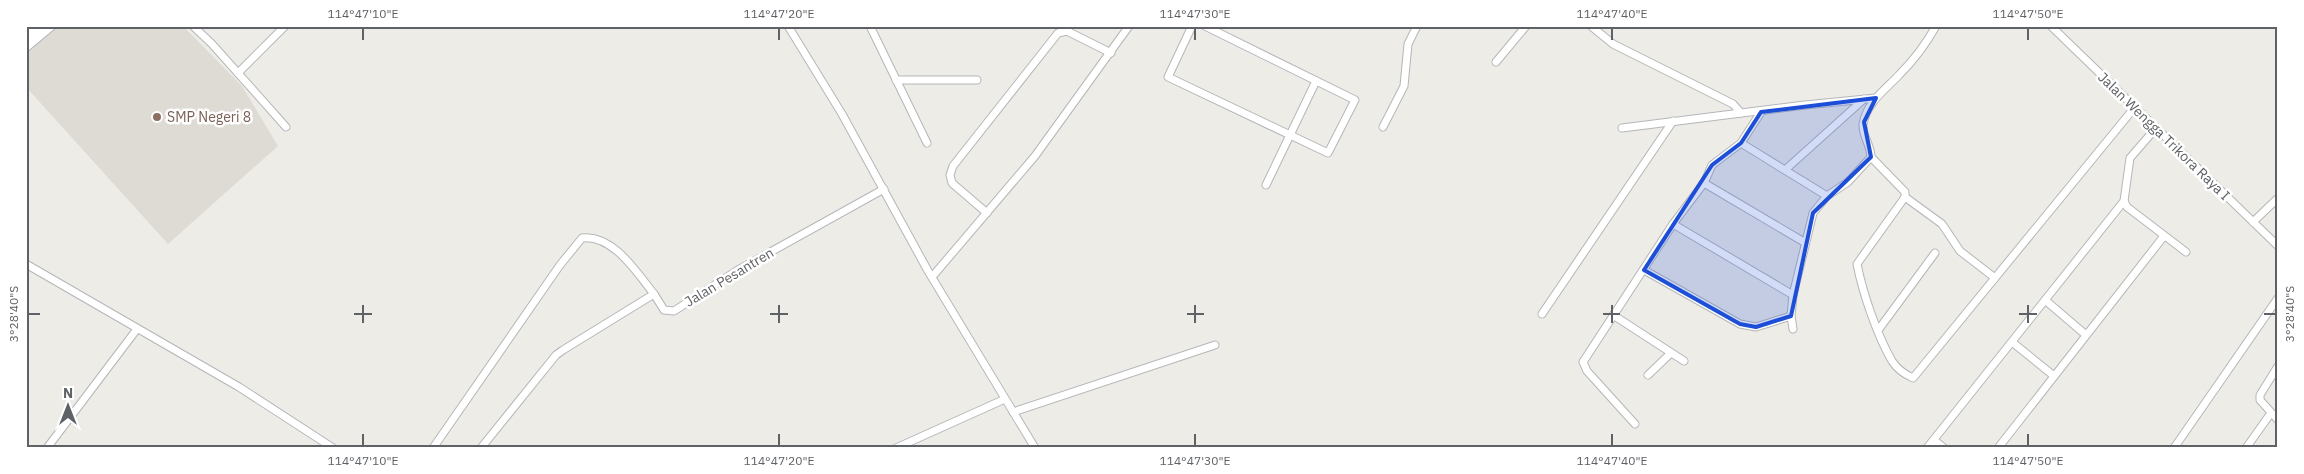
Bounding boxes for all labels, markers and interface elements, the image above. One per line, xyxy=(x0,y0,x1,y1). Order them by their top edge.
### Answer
text: 114°47'10"E xyxy=(328,6,398,21)
text: 114°47'20"E xyxy=(744,6,814,21)
text: 114°47'30"E xyxy=(1160,6,1230,21)
text: 114°47'40"E xyxy=(1577,6,1647,21)
text: 114°47'50"E xyxy=(1993,6,2063,21)
street label: Jalan Wengga Trikora Raya I xyxy=(2094,68,2234,204)
place label: SMP Negeri 8 xyxy=(167,108,251,126)
marker: SMP Negeri 8 xyxy=(151,111,163,123)
street label: Jalan Pesantren xyxy=(681,243,777,311)
text: 3°28'40"S xyxy=(6,286,21,342)
text: 3°28'40"S xyxy=(2282,286,2297,342)
north arrow xyxy=(42,382,92,432)
text: N xyxy=(63,384,73,402)
text: 114°47'10"E xyxy=(328,453,398,468)
text: 114°47'20"E xyxy=(744,453,814,468)
text: 114°47'30"E xyxy=(1160,453,1230,468)
text: 114°47'40"E xyxy=(1577,453,1647,468)
text: 114°47'50"E xyxy=(1993,453,2063,468)

